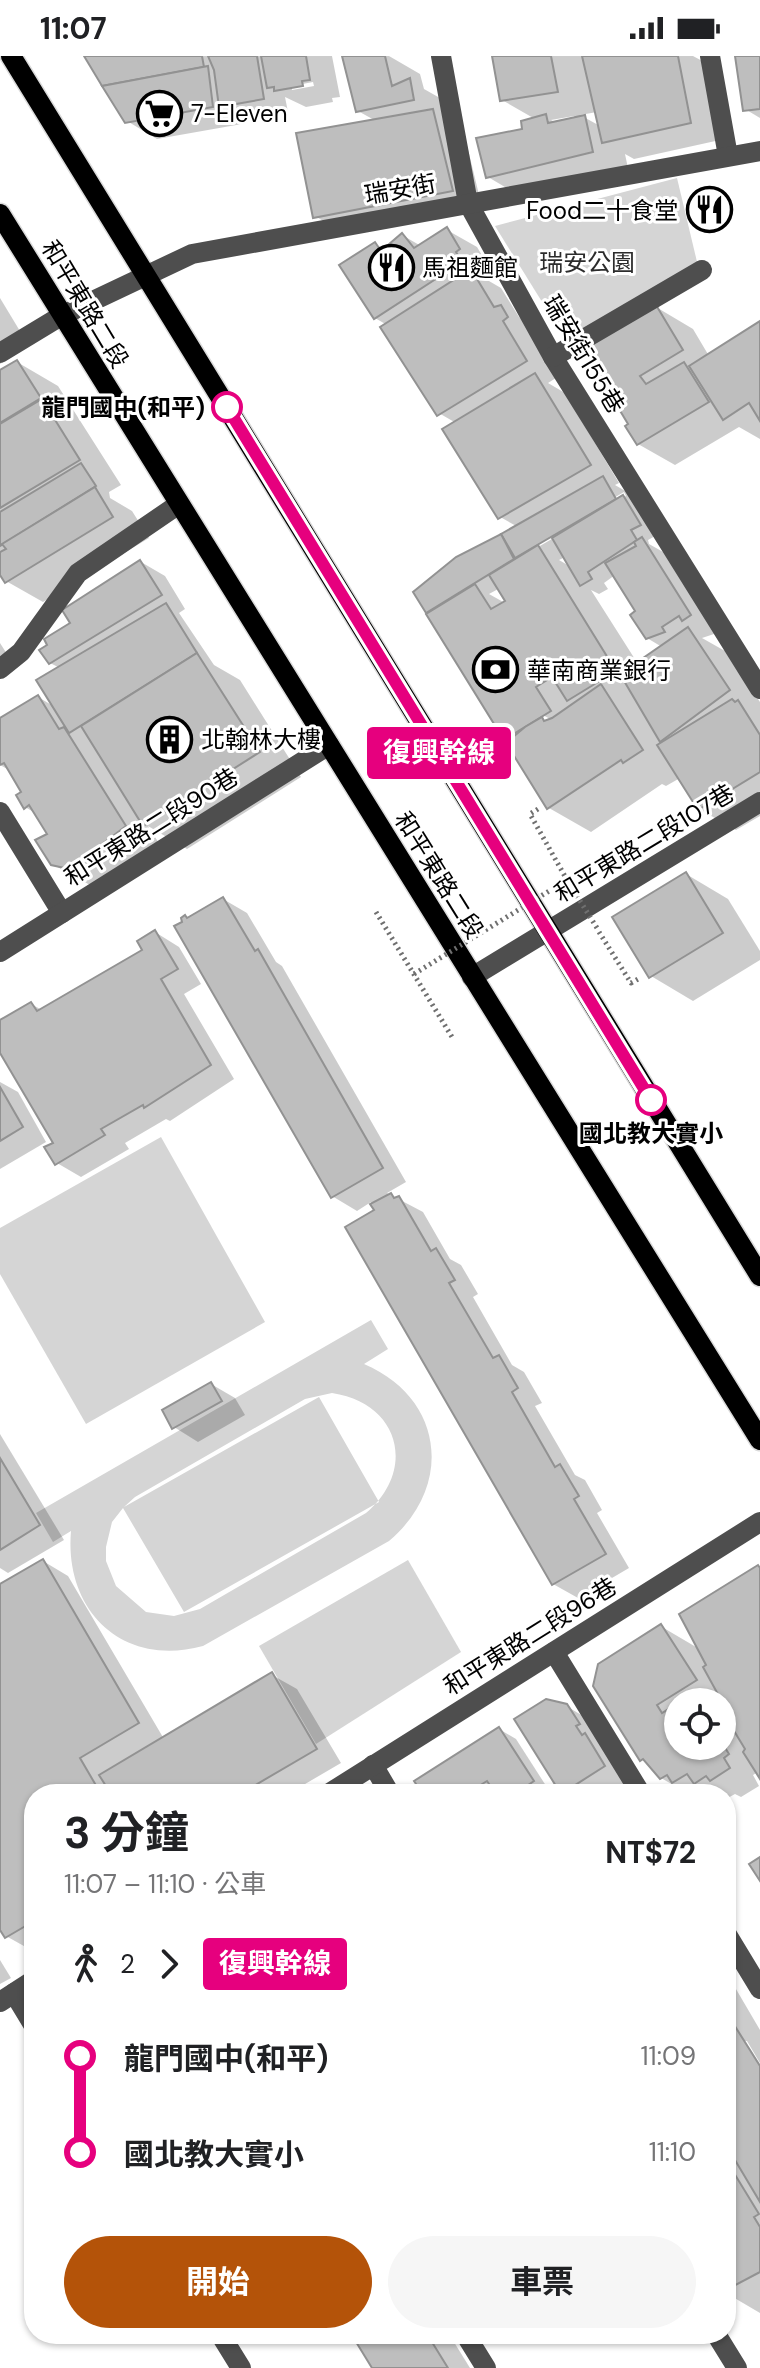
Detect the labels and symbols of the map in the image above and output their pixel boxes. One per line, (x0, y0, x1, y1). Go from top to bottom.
supermarket icon: 7-Eleven (136, 89, 184, 137)
place label: 7-Eleven (191, 98, 288, 129)
street label: 瑞安街 (362, 167, 438, 211)
restaurant icon: Food二十食堂 (685, 186, 733, 234)
place label: Food二十食堂 (526, 195, 678, 226)
street label: 和平東路二段 (35, 234, 135, 374)
restaurant icon: 馬祖麵館 (367, 243, 415, 291)
park label: 瑞安公園 (539, 247, 635, 278)
place label: 馬祖麵館 (422, 252, 518, 283)
street label: 瑞安街155巷 (537, 289, 631, 419)
place label: 龍門國中(和平) (42, 392, 205, 423)
marker: 龍門國中(和平) (212, 392, 242, 422)
bank icon: 華南商業銀行 (472, 646, 520, 694)
place label: 華南商業銀行 (527, 655, 671, 686)
building icon: 北翰林大樓 (146, 715, 194, 763)
place label: 北翰林大樓 (201, 724, 321, 755)
line badge: 復興幹線 (383, 727, 495, 779)
street label: 和平東路二段90巷 (58, 761, 244, 893)
street label: 和平東路二段107巷 (548, 777, 740, 909)
street label: 和平東路二段 (388, 806, 490, 944)
marker: 國北教大實小 (636, 1085, 666, 1115)
place label: 國北教大實小 (579, 1118, 723, 1149)
street label: 和平東路二段96巷 (438, 1570, 622, 1702)

